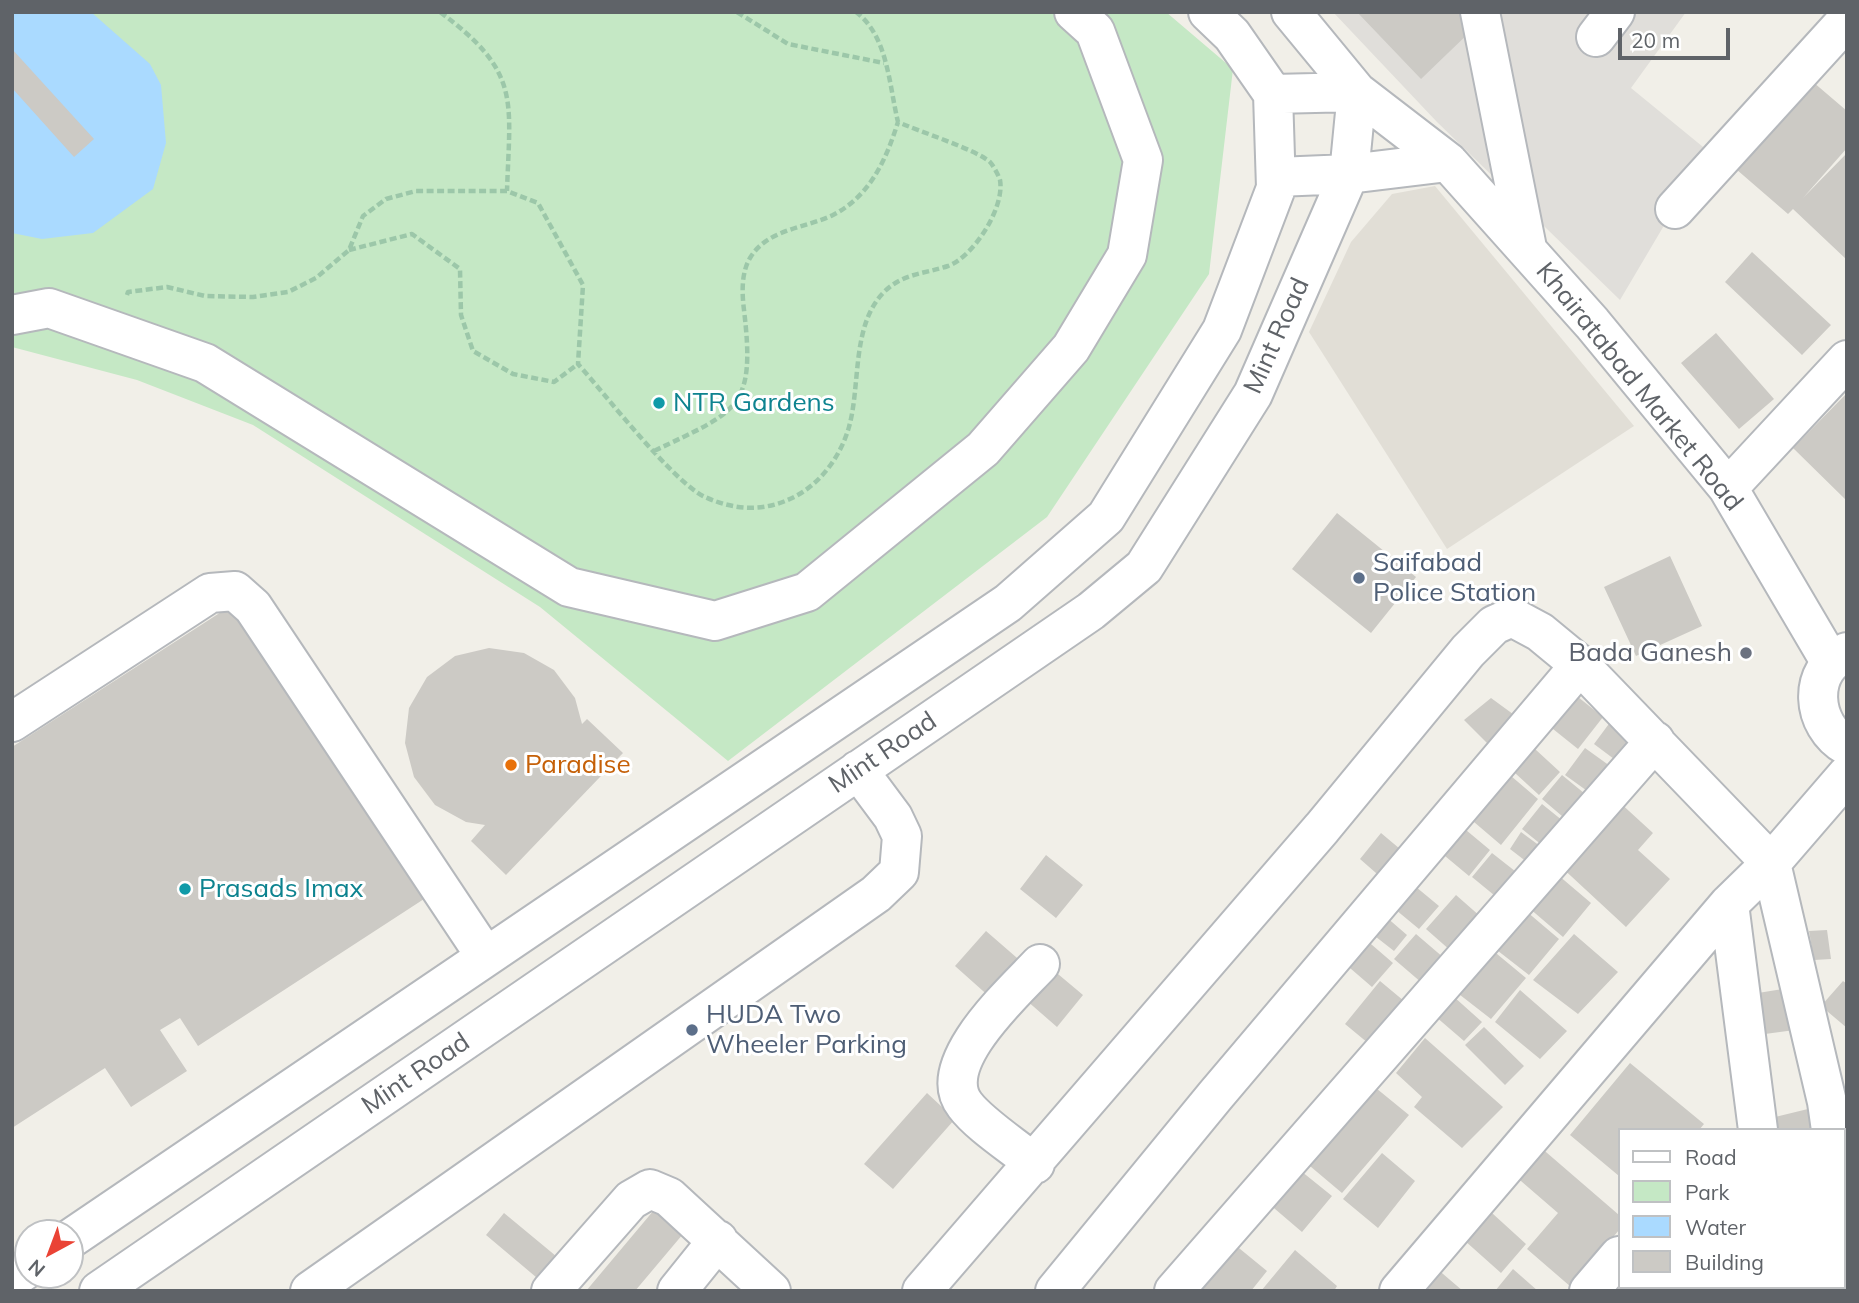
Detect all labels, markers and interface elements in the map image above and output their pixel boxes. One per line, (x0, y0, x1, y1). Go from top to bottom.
scale bar (1621, 14, 1733, 58)
text: 20 m (1631, 27, 1680, 53)
street label: Khairatabad Market Road (1529, 256, 1749, 518)
street label: Mint Road (1238, 273, 1316, 399)
place label: NTR Gardens (673, 387, 835, 419)
marker: NTR Gardens (651, 395, 667, 411)
place label: Saifabad Police Station (1373, 547, 1536, 608)
marker: Saifabad Police Station (1351, 570, 1367, 586)
place label: Bada Ganesh (1569, 637, 1732, 669)
marker: Bada Ganesh (1738, 645, 1754, 661)
street label: Mint Road (823, 706, 943, 800)
place label: Paradise (525, 749, 631, 781)
marker: Paradise (503, 757, 519, 773)
place label: Prasads Imax (199, 873, 363, 905)
marker: Prasads Imax (177, 881, 193, 897)
place label: HUDA Two Wheeler Parking (706, 999, 907, 1060)
marker: HUDA Two Wheeler Parking (684, 1022, 700, 1038)
street label: Mint Road (356, 1027, 476, 1121)
legend (1618, 1128, 1845, 1289)
text: Road (1685, 1144, 1736, 1170)
text: Park (1685, 1179, 1729, 1205)
text: Water (1685, 1214, 1746, 1240)
north arrow (14, 1219, 84, 1289)
text: Building (1685, 1249, 1764, 1275)
text: N (23, 1255, 50, 1282)

